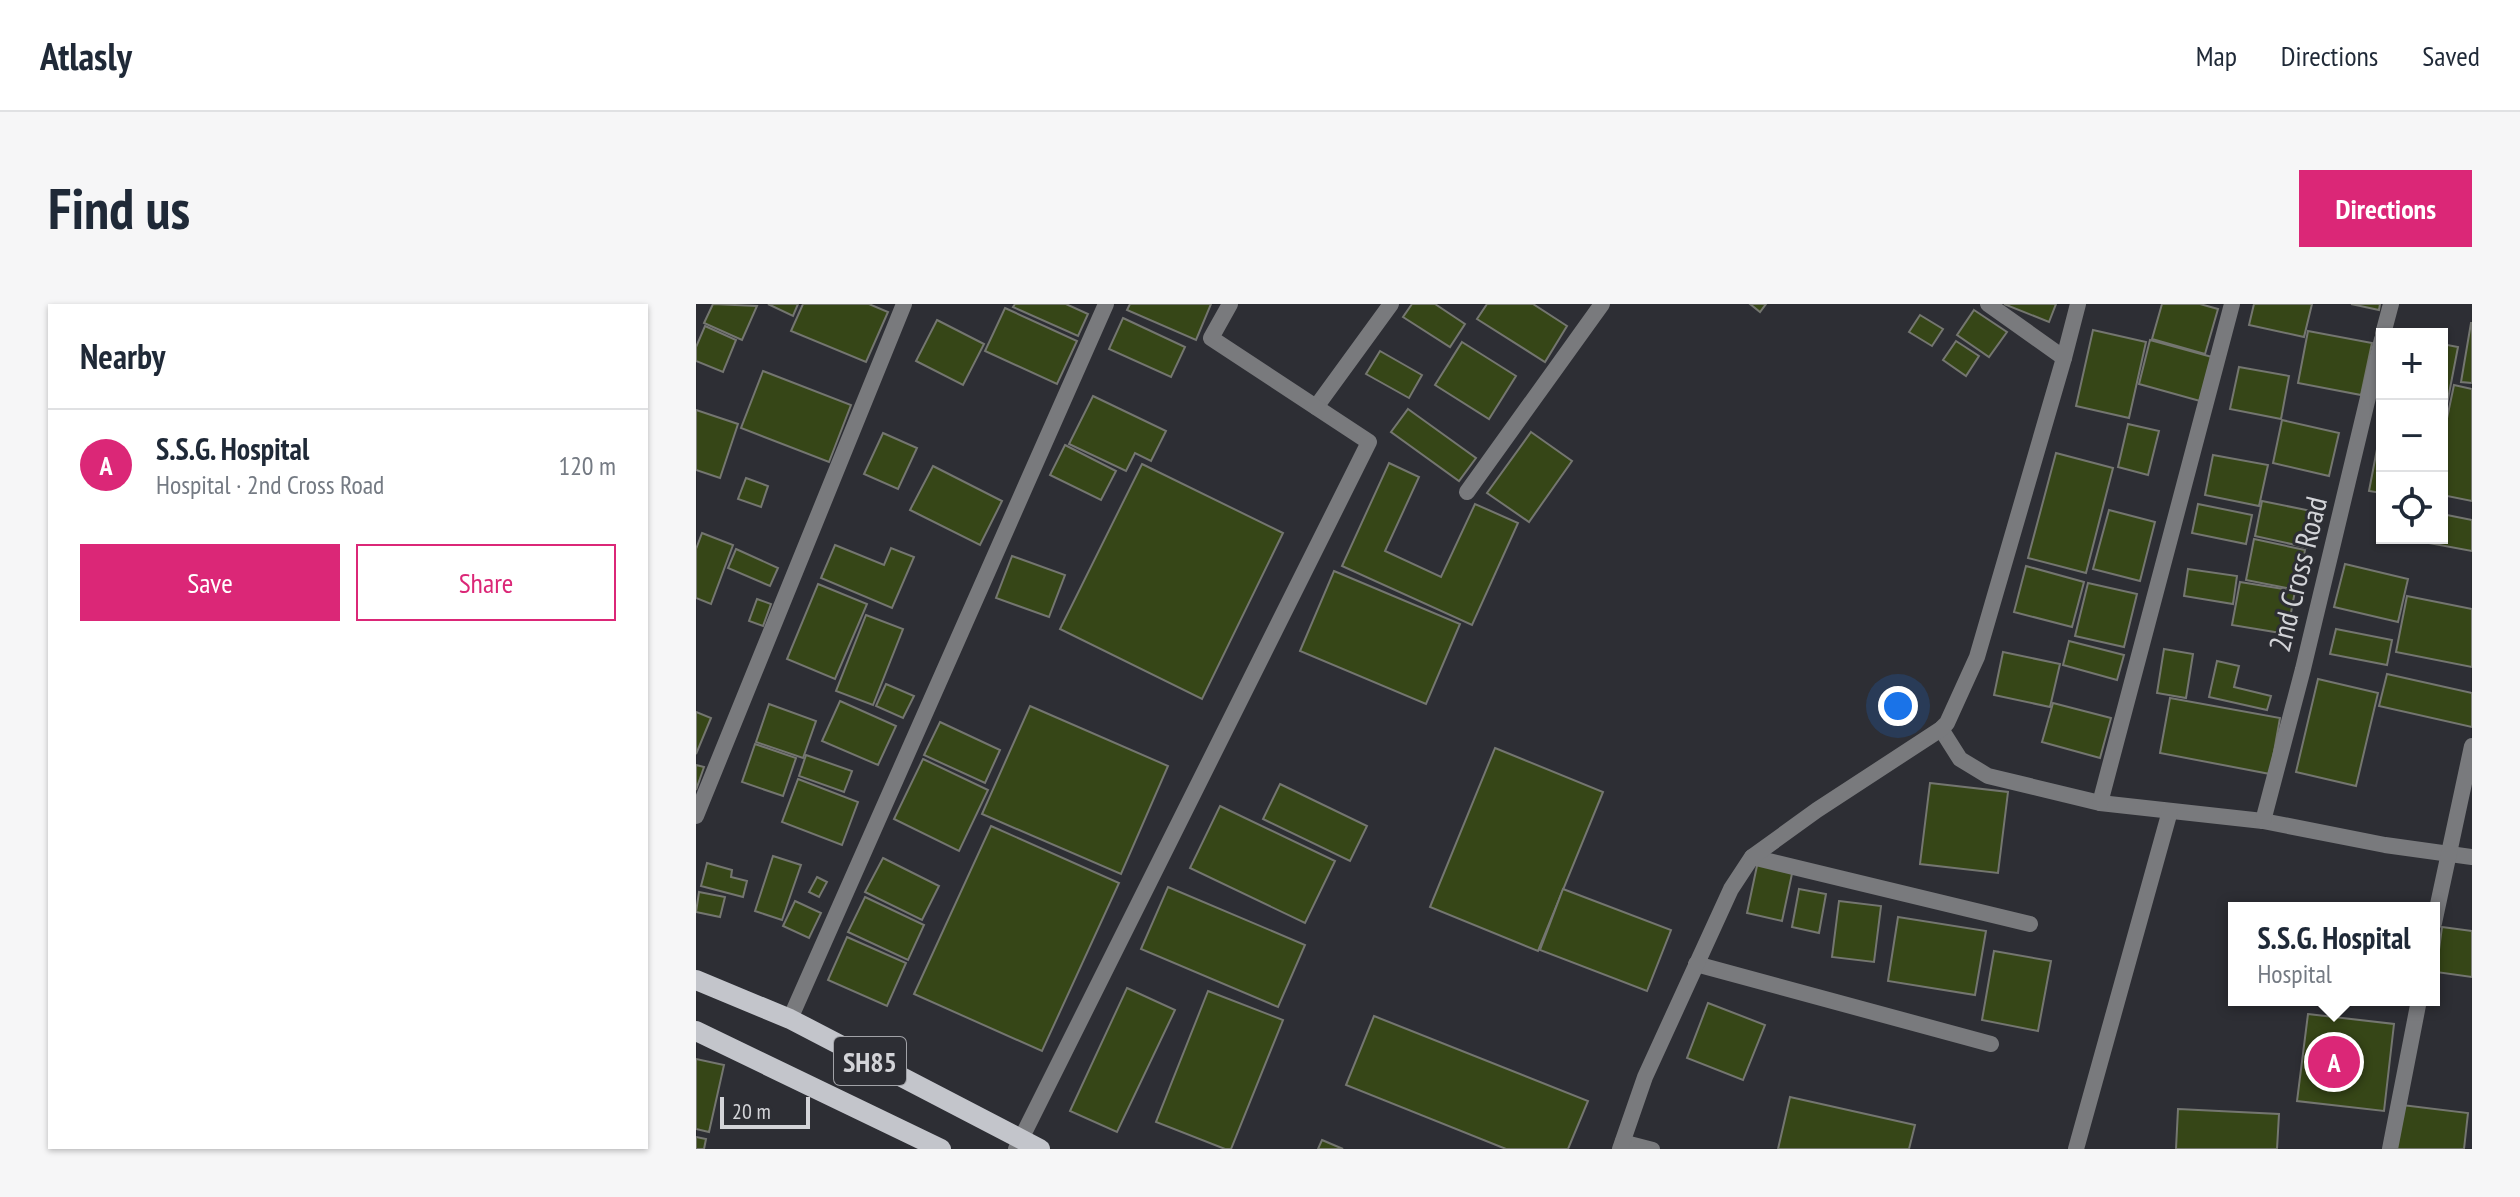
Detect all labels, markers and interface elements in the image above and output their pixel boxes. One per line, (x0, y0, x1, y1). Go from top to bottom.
text: Atlasly (40, 31, 132, 80)
text: Map (2196, 37, 2237, 74)
text: Directions (2281, 37, 2378, 74)
text: Saved (2422, 37, 2480, 74)
button: Directions (2299, 170, 2472, 247)
text: Find us (48, 172, 190, 244)
map controls (2376, 328, 2448, 544)
button: + (2376, 328, 2448, 400)
text: Nearby (80, 334, 165, 378)
button: − (2376, 400, 2448, 472)
text: S.S.G. Hospital (156, 429, 309, 468)
text: A (99, 449, 113, 482)
text: 120 m (558, 449, 616, 482)
text: Hospital · 2nd Cross Road (156, 468, 384, 501)
button: locate (2376, 472, 2448, 544)
street label: 2nd Cross Road (2259, 492, 2335, 656)
button: Save (80, 544, 340, 621)
button: Share (356, 544, 616, 621)
your location (1878, 686, 1918, 726)
popup (2228, 902, 2440, 1006)
text: S.S.G. Hospital (2257, 918, 2411, 957)
text: Hospital (2257, 957, 2332, 990)
pin: A (2308, 1032, 2360, 1092)
road number: SH85 (834, 1037, 906, 1085)
scale bar (720, 1093, 810, 1129)
text: 20 m (732, 1097, 771, 1125)

